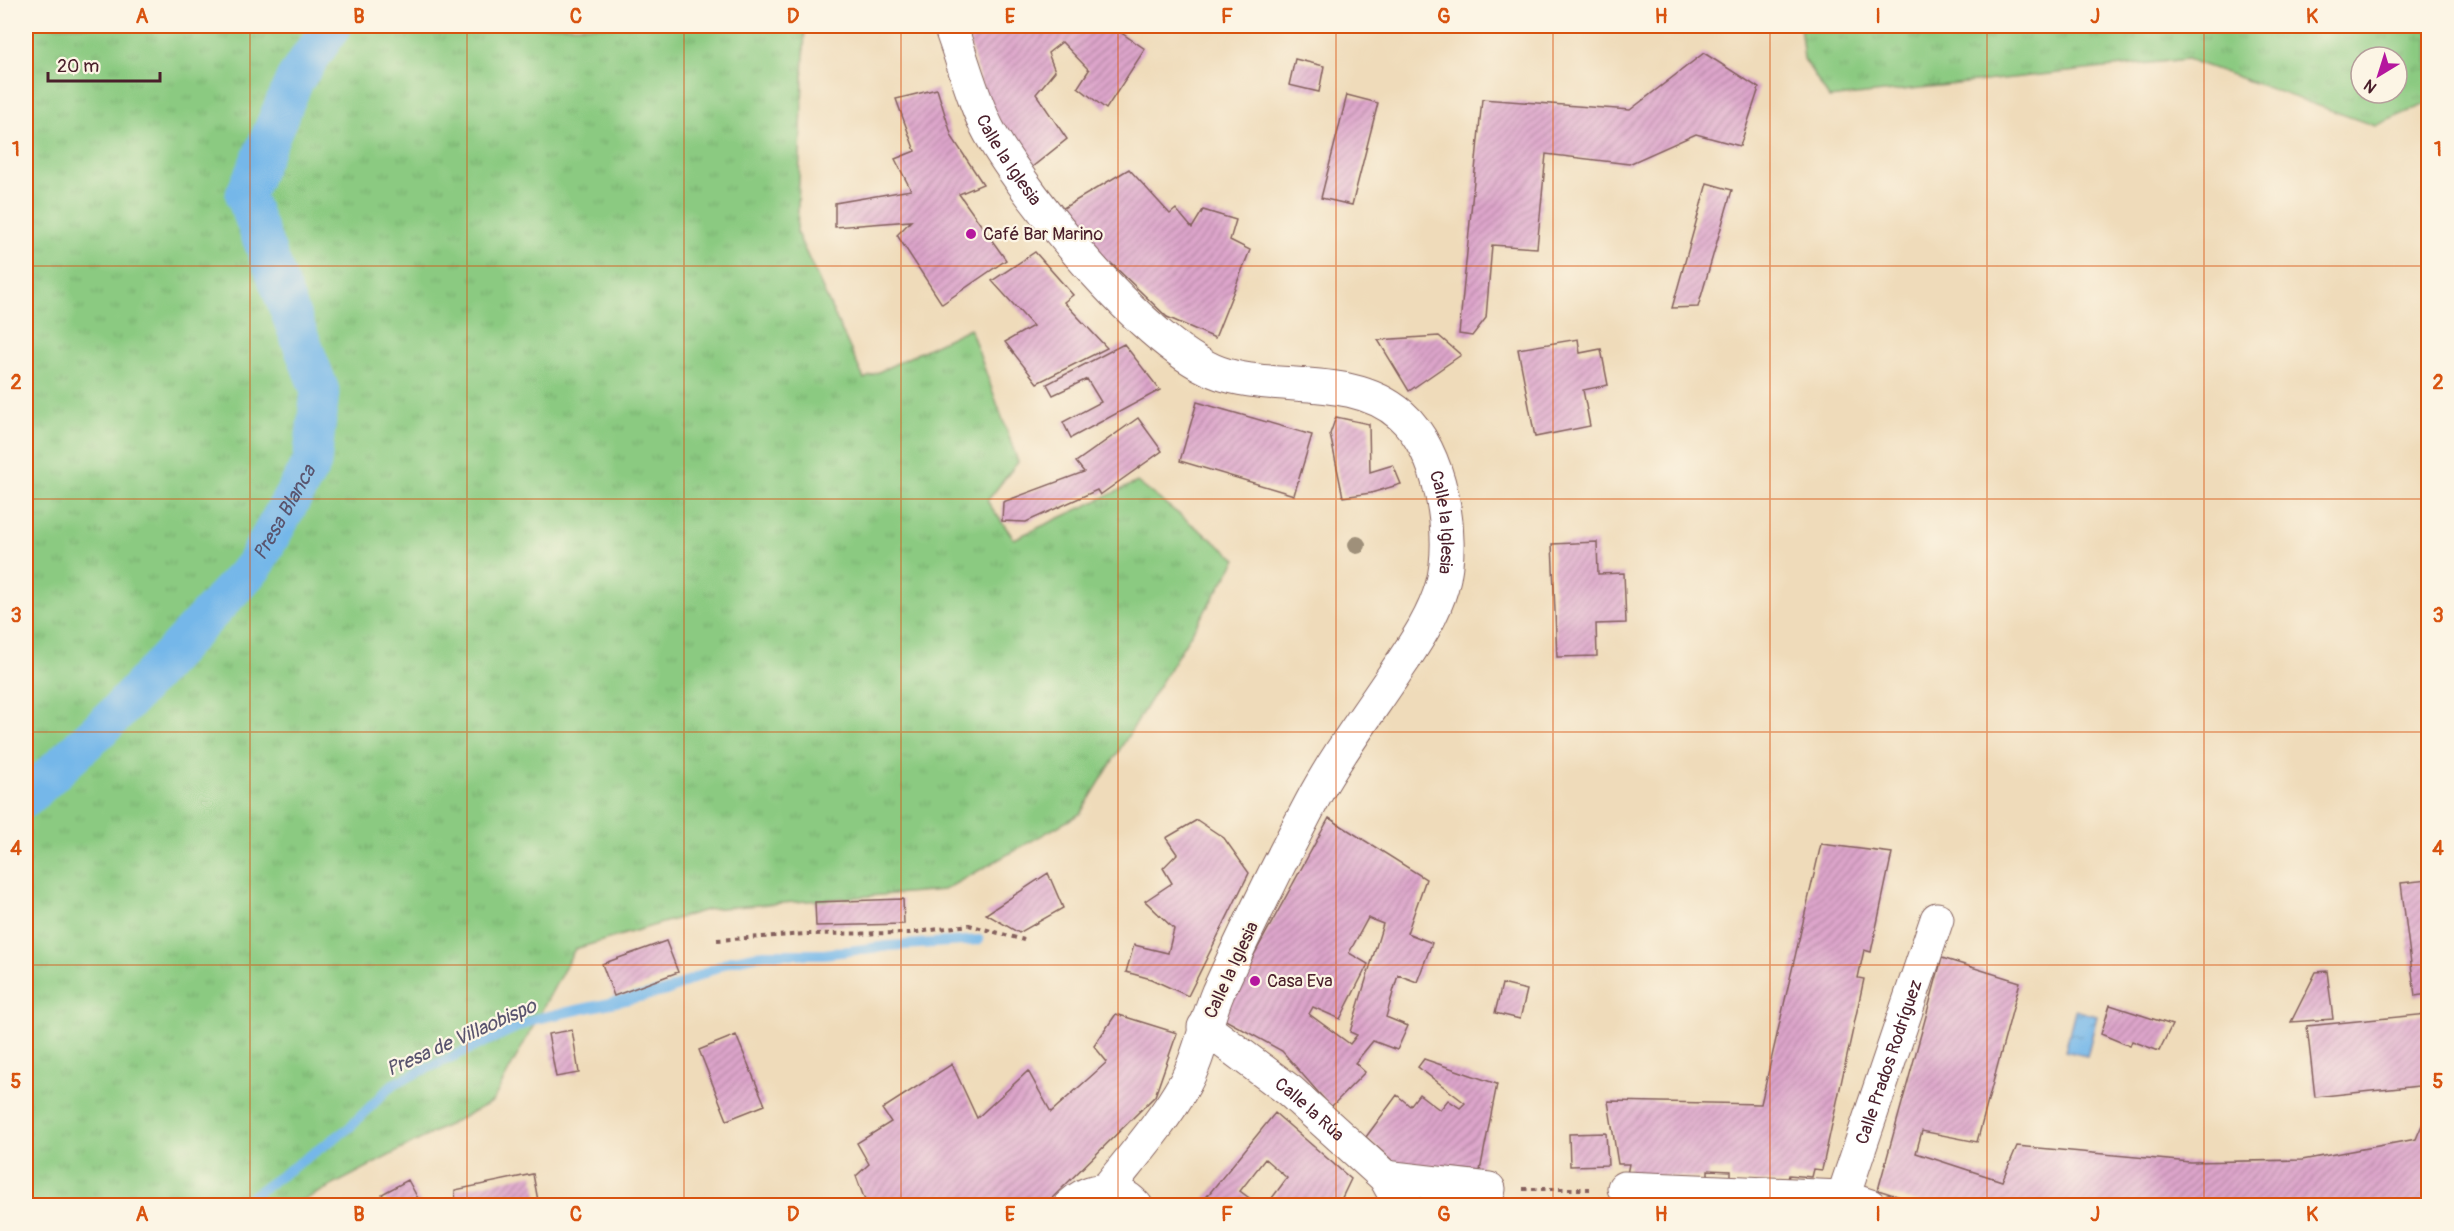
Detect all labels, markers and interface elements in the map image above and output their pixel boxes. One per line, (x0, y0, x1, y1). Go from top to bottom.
text: A (136, 4, 149, 29)
text: B (353, 4, 365, 29)
text: C (570, 4, 582, 29)
text: D (787, 4, 800, 29)
text: E (1005, 4, 1016, 29)
text: F (1221, 4, 1233, 29)
text: G (1437, 4, 1451, 29)
text: H (1655, 4, 1668, 29)
text: I (1875, 4, 1881, 29)
text: J (2090, 4, 2100, 29)
text: K (2306, 4, 2318, 29)
scale bar (48, 45, 160, 83)
north arrow (2349, 45, 2409, 105)
text: 20 m (57, 55, 99, 78)
text: N (2360, 75, 2381, 97)
street label: Calle la Iglesia (970, 111, 1046, 210)
text: 1 (12, 137, 20, 162)
text: 1 (2434, 137, 2442, 162)
place label: Café Bar Marino (983, 223, 1103, 246)
marker: Café Bar Marino (964, 227, 978, 241)
text: 2 (10, 370, 22, 395)
text: 2 (2432, 370, 2444, 395)
water label: Presa Blanca (248, 459, 322, 565)
street label: Calle la Iglesia (1424, 468, 1458, 576)
text: 3 (10, 603, 22, 628)
text: 3 (2432, 603, 2444, 628)
text: 4 (10, 836, 22, 861)
text: 4 (2432, 836, 2444, 861)
street label: Calle la Iglesia (1199, 918, 1264, 1022)
place label: Casa Eva (1267, 970, 1333, 993)
marker: Casa Eva (1248, 974, 1262, 988)
street label: Calle Prados Rodríguez (1851, 977, 1928, 1147)
water label: Presa de Villaobispo (382, 993, 541, 1082)
text: 5 (11, 1069, 22, 1094)
text: 5 (2433, 1069, 2444, 1094)
street label: Calle la Rúa (1270, 1073, 1349, 1147)
text: A (136, 1202, 149, 1227)
text: B (353, 1202, 365, 1227)
text: C (570, 1202, 582, 1227)
text: D (787, 1202, 800, 1227)
text: E (1005, 1202, 1016, 1227)
text: F (1221, 1202, 1233, 1227)
text: G (1437, 1202, 1451, 1227)
text: H (1655, 1202, 1668, 1227)
text: I (1875, 1202, 1881, 1227)
text: J (2090, 1202, 2100, 1227)
text: K (2306, 1202, 2318, 1227)

